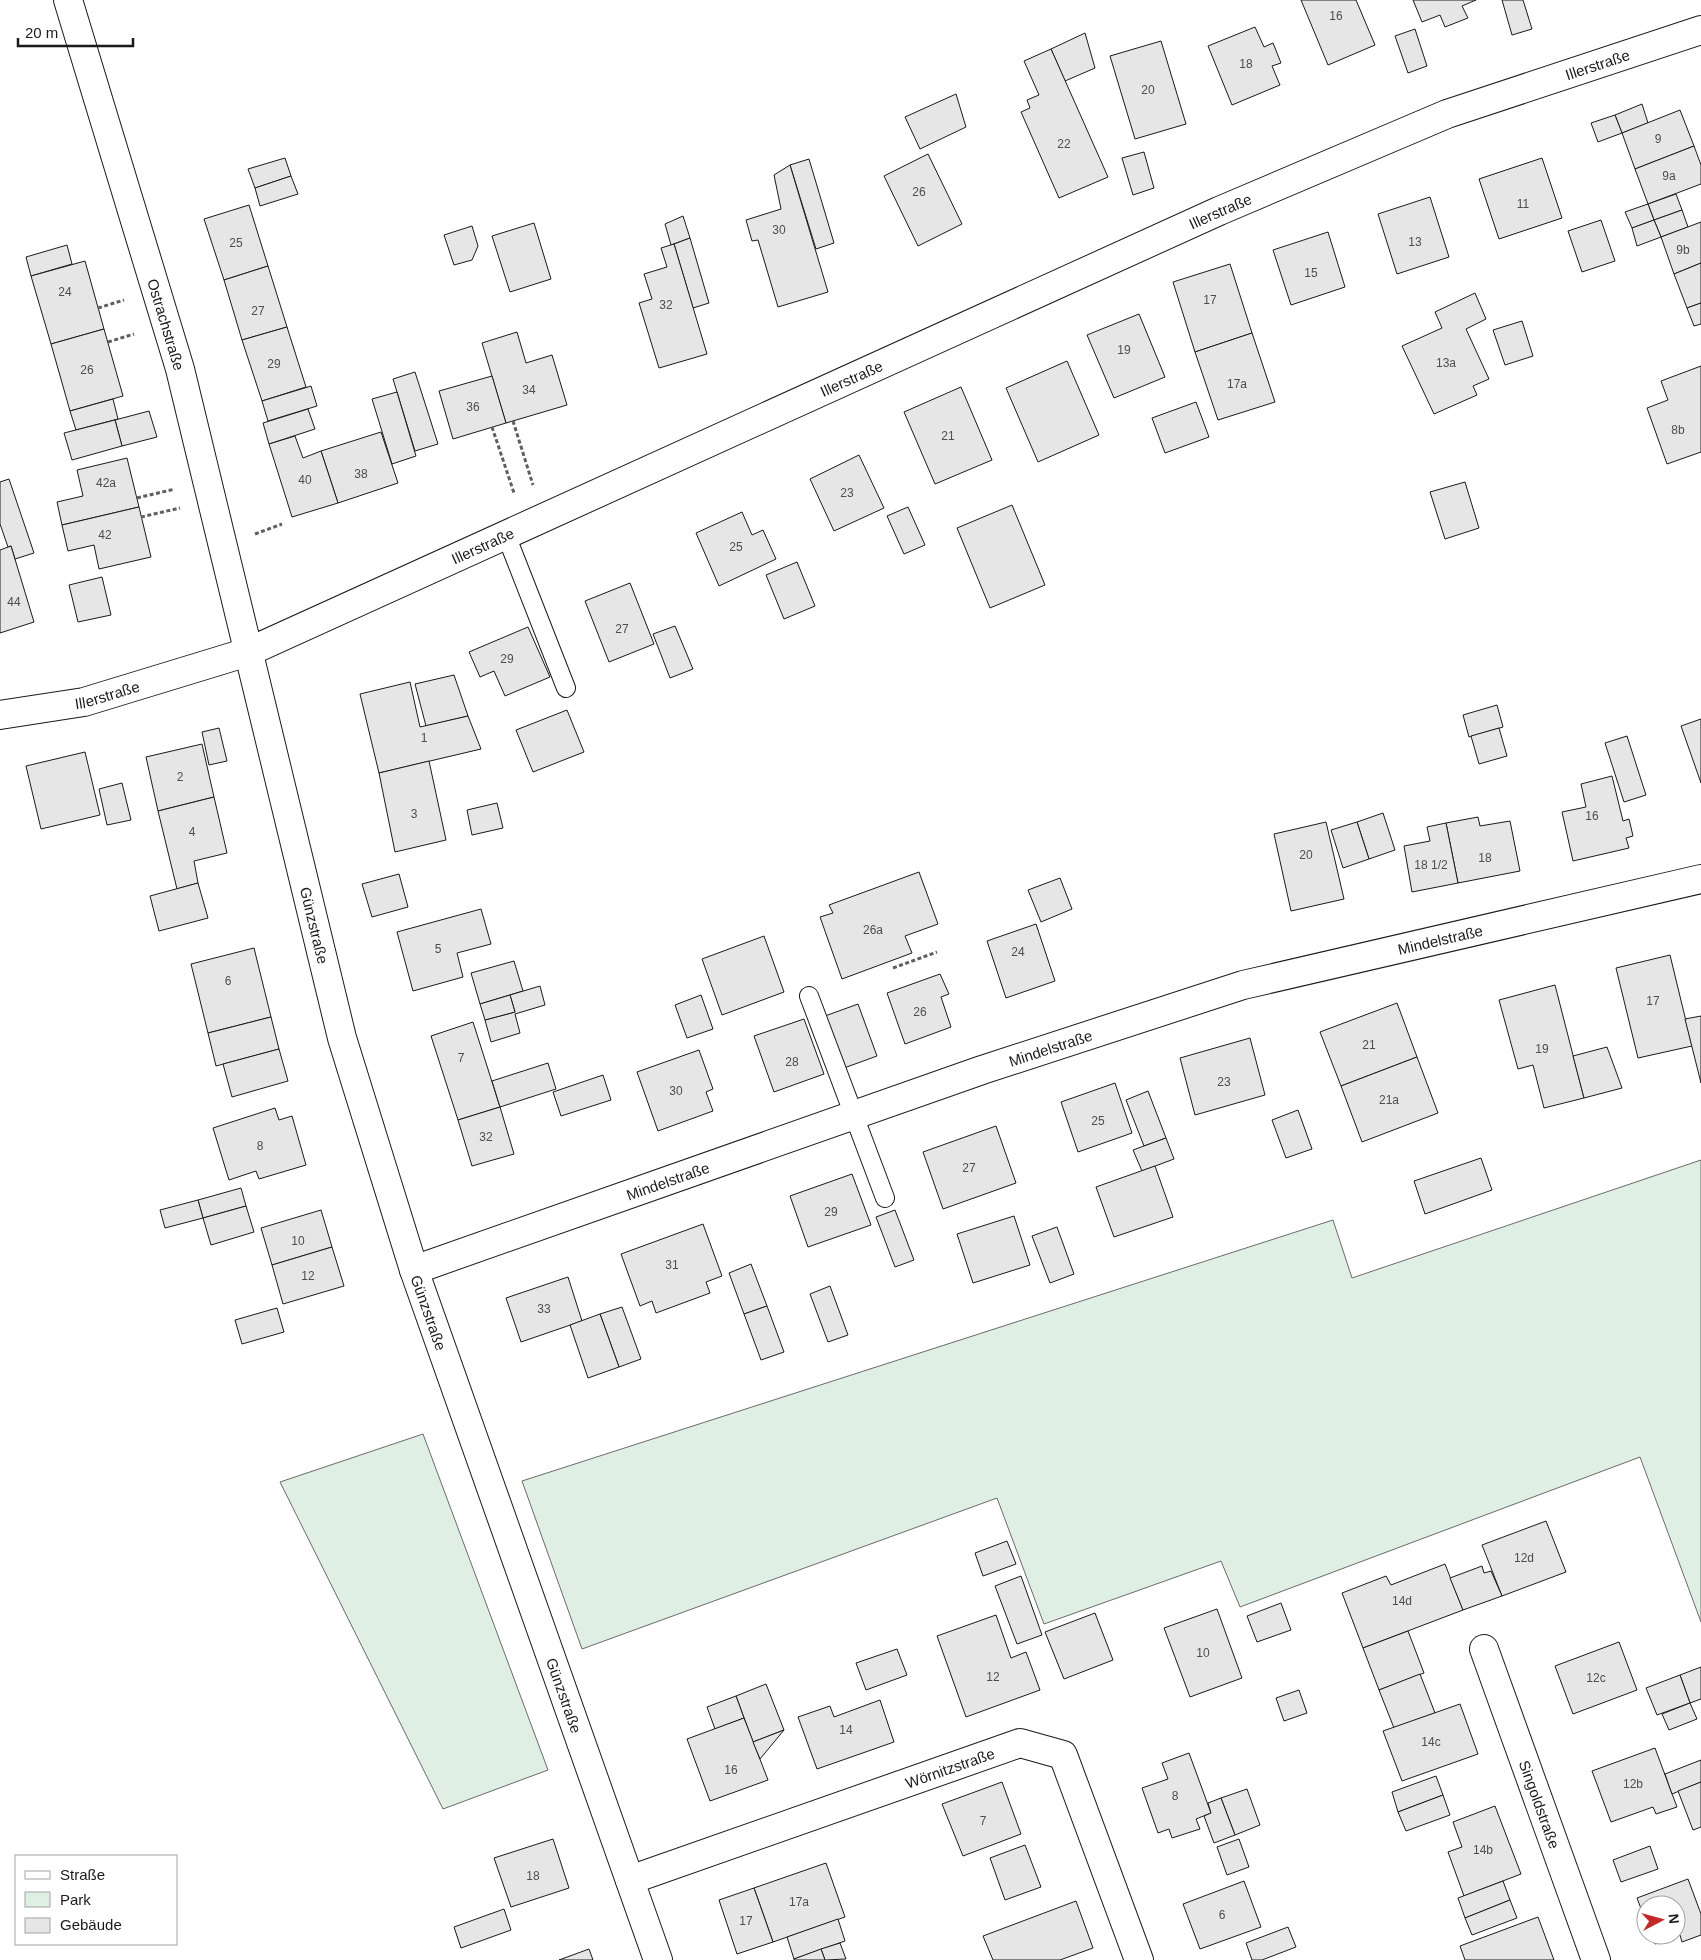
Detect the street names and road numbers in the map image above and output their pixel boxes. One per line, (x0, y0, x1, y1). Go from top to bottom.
street label: Illerstraße (1563, 46, 1632, 83)
street label: Illerstraße (1186, 190, 1254, 232)
street label: Ostrachstraße (145, 276, 188, 372)
street label: Illerstraße (817, 356, 885, 400)
street label: Illerstraße (449, 524, 516, 567)
street label: Illerstraße (73, 677, 141, 712)
street label: Günzstraße (297, 885, 332, 965)
street label: Mindelstraße (1396, 921, 1484, 957)
street label: Mindelstraße (1006, 1026, 1094, 1069)
street label: Mindelstraße (624, 1158, 711, 1203)
street label: Günzstraße (408, 1273, 450, 1352)
street label: Günzstraße (543, 1656, 585, 1735)
street label: Wörnitzstraße (903, 1744, 997, 1791)
street label: Singoldstraße (1516, 1758, 1564, 1851)

